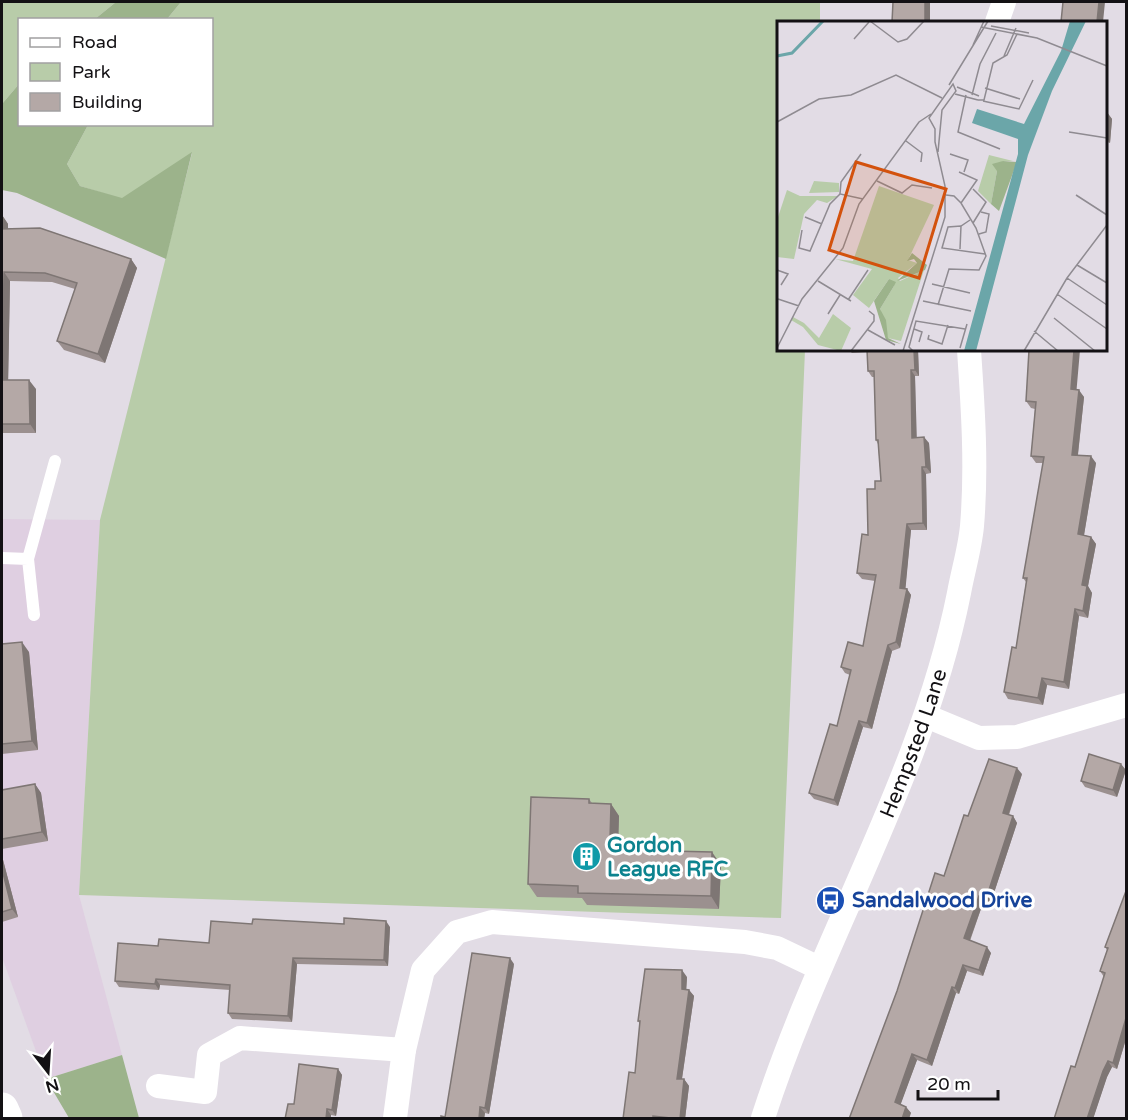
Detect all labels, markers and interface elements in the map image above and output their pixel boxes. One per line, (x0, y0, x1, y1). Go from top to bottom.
legend (18, 18, 213, 126)
inset map (777, 21, 1107, 351)
text: Road (72, 31, 117, 53)
text: Park (72, 61, 111, 83)
text: Building (72, 91, 142, 113)
street label: Hempsted Lane (875, 666, 952, 822)
place label: Gordon League RFC (607, 833, 728, 882)
building icon: Gordon League RFC (570, 841, 602, 873)
bus stop icon: Sandalwood Drive (815, 884, 847, 916)
place label: Sandalwood Drive (852, 888, 1032, 913)
north arrow (18, 1042, 78, 1102)
scale bar (918, 1063, 998, 1101)
text: 20 m (927, 1073, 971, 1095)
text: N (43, 1074, 61, 1097)

